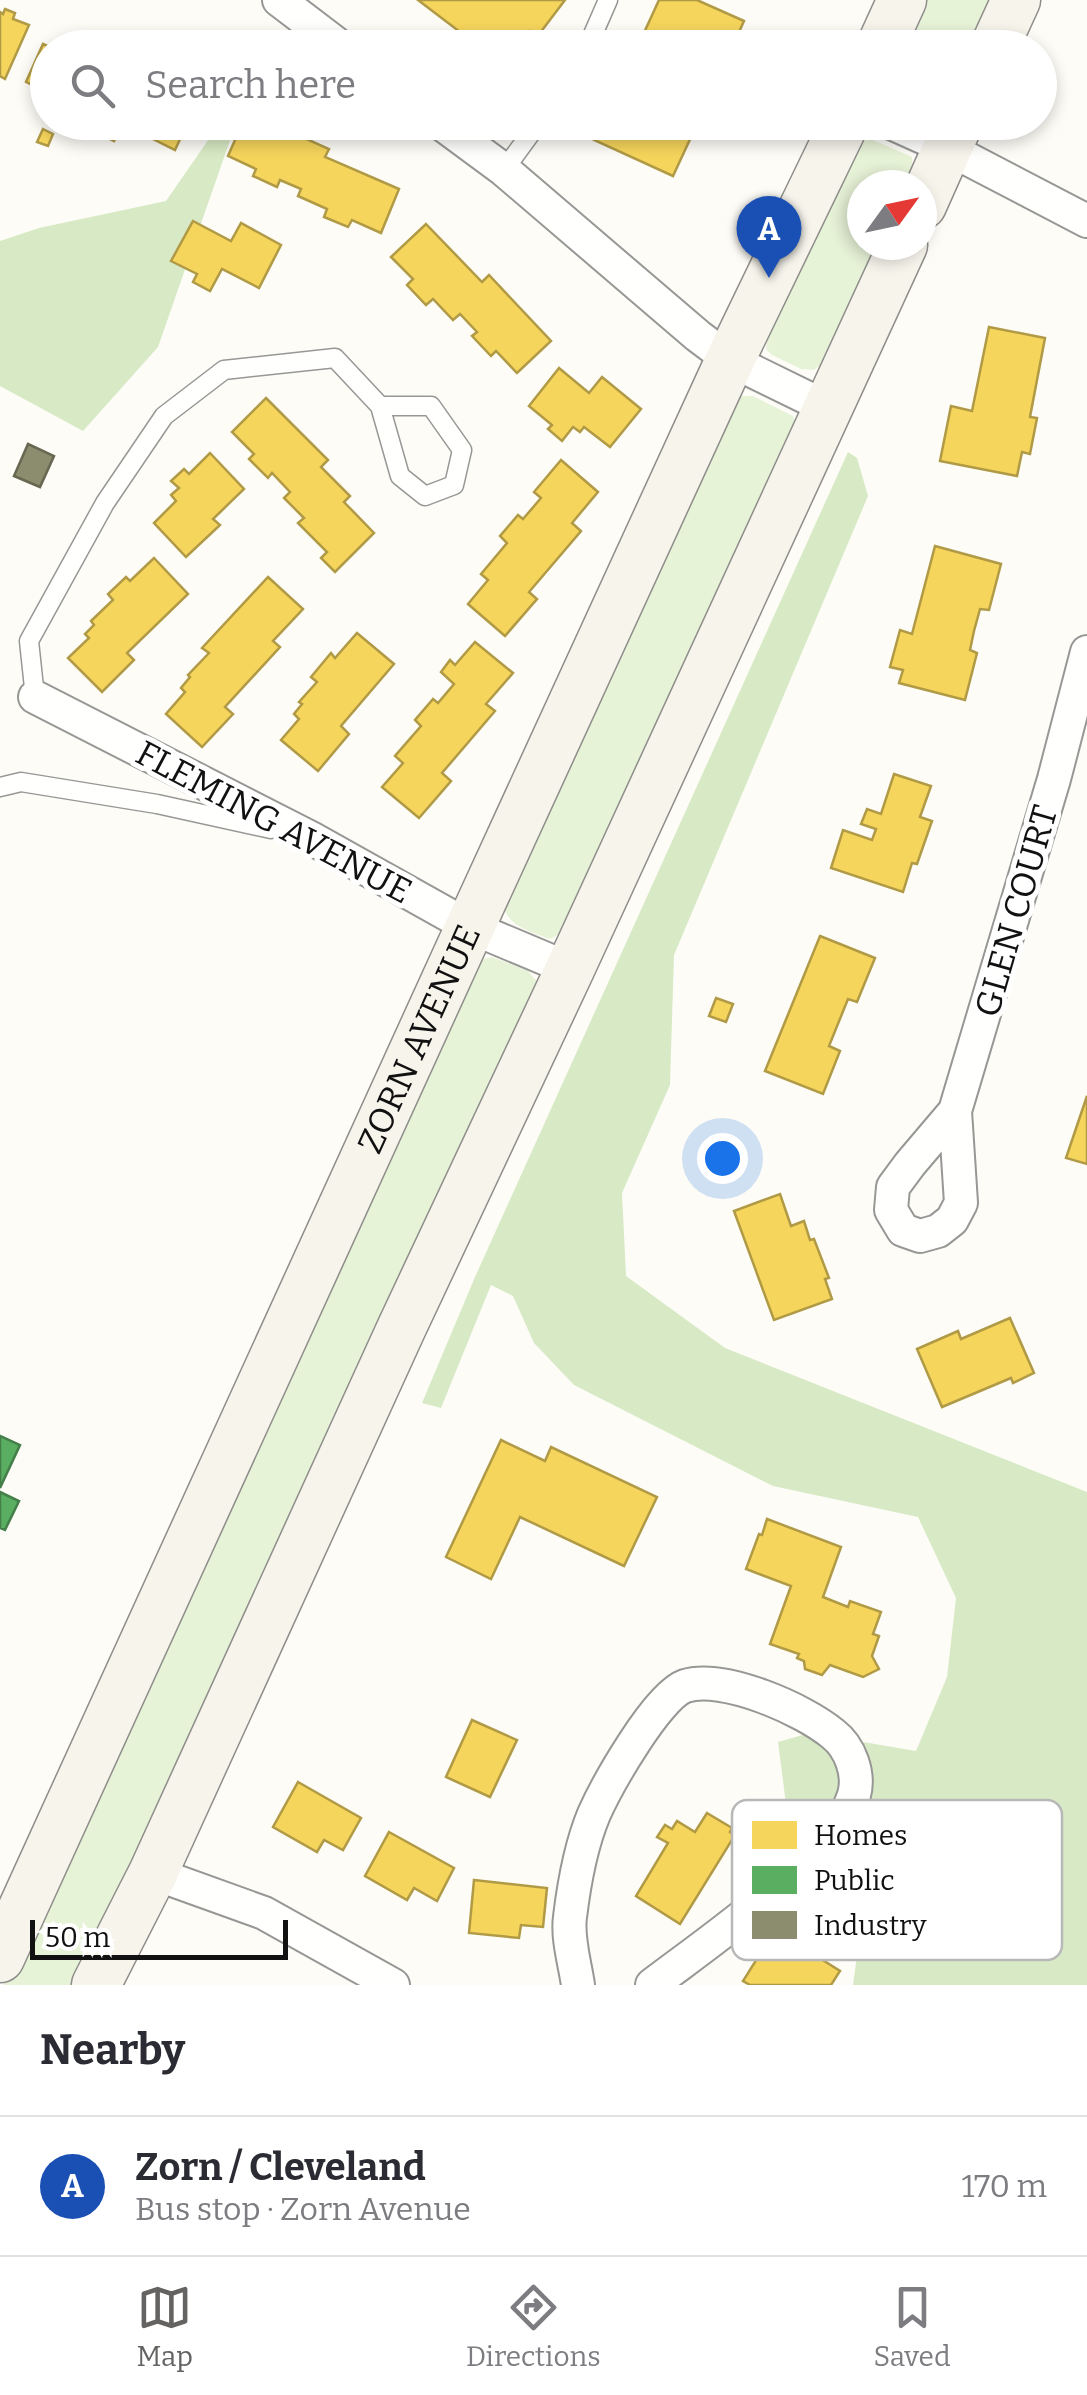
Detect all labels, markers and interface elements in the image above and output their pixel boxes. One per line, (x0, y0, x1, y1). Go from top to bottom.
search box (30, 30, 1057, 140)
icon: search (65, 58, 120, 113)
text: Search here (145, 62, 356, 108)
north arrow (847, 170, 937, 260)
pin: A (736, 196, 802, 278)
street label: FLEMING AVENUE (129, 732, 419, 912)
street label: GLEN COURT (966, 800, 1066, 1022)
street label: ZORN AVENUE (349, 918, 489, 1160)
your location (697, 1133, 748, 1184)
legend (732, 1800, 1062, 1960)
text: Homes (814, 1819, 907, 1852)
text: Public (814, 1864, 895, 1897)
text: Industry (814, 1909, 927, 1942)
scale bar (30, 1915, 288, 1960)
text: 50 m (45, 1921, 110, 1954)
text: Nearby (40, 2025, 185, 2075)
text: Zorn / Cleveland (135, 2144, 426, 2190)
text: A (61, 2167, 84, 2205)
text: 170 m (961, 2167, 1047, 2205)
text: Bus stop · Zorn Avenue (135, 2190, 471, 2228)
tab: Map (136, 2280, 193, 2373)
tab: Directions (466, 2280, 601, 2373)
tab: Saved (874, 2280, 951, 2373)

